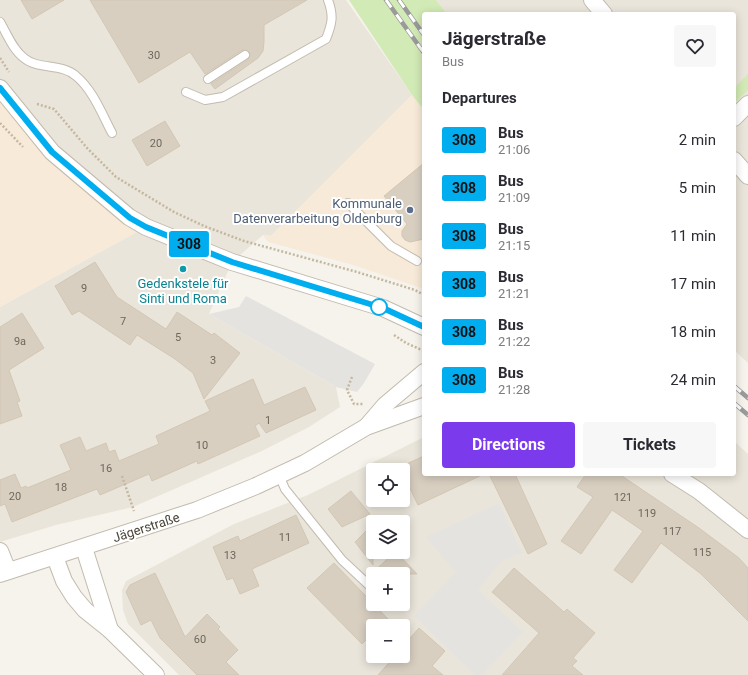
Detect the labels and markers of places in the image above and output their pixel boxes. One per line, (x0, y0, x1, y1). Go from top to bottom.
place label: Kommunale Datenverarbeitung Oldenburg (233, 196, 402, 226)
marker: Kommunale Datenverarbeitung Oldenburg (405, 205, 415, 215)
marker: Gedenkstele für Sinti und Roma (178, 264, 188, 274)
place label: Gedenkstele für Sinti und Roma (138, 276, 229, 306)
unlabelled marker (370, 298, 388, 316)

